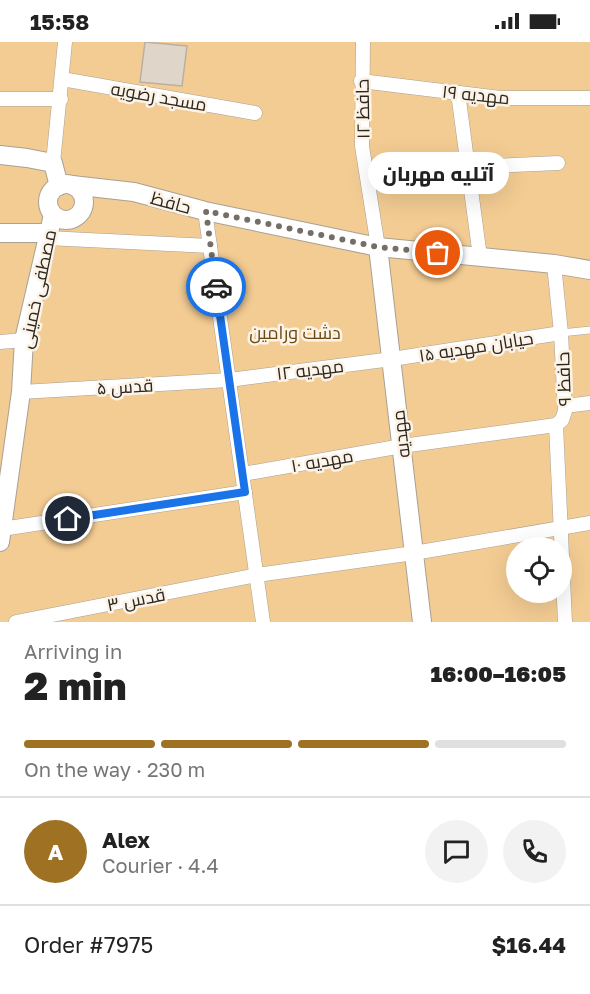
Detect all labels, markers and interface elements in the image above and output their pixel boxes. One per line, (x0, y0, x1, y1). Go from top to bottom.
text: 15:58 (30, 8, 89, 35)
street label: مسجد رضویه (109, 77, 209, 116)
street label: حافظ ۱۲ (350, 79, 374, 139)
street label: مهدیه ۱۹ (441, 80, 511, 109)
callout: آتلیه مهربان (368, 151, 508, 193)
text: آتلیه مهربان (383, 161, 494, 185)
street label: حافظ (149, 186, 193, 218)
pin (412, 227, 463, 278)
street label: مصطفی خمینی (14, 228, 61, 351)
icon: bag (421, 236, 454, 269)
courier (186, 257, 246, 317)
icon: car (200, 271, 233, 304)
park label: دشت ورامین (249, 321, 341, 344)
street label: حیابان مهدیه ۱۵ (417, 326, 535, 367)
street label: حافظ ۹ (551, 351, 575, 407)
street label: مهدیه ۱۲ (275, 354, 345, 385)
street label: قدس ۵ (96, 374, 154, 399)
street label: مهدیه (386, 409, 415, 459)
street label: مهدیه ۱۰ (289, 444, 355, 477)
pin (42, 493, 93, 544)
icon: home (51, 502, 84, 535)
map controls (506, 537, 572, 603)
button: locate (506, 537, 572, 603)
street label: قدس ۳ (105, 583, 167, 616)
text: Arriving in (24, 639, 122, 663)
text: 16:00–16:05 (430, 660, 566, 687)
text: 2 min (24, 662, 127, 709)
text: On the way · 230 m (24, 757, 205, 781)
button: chat (425, 820, 488, 883)
button: phone (503, 820, 566, 883)
text: Alex (102, 826, 150, 853)
text: A (48, 838, 63, 865)
text: Courier · 4.4 (102, 853, 219, 877)
text: Order #7975 (24, 931, 153, 958)
text: $16.44 (491, 931, 566, 958)

